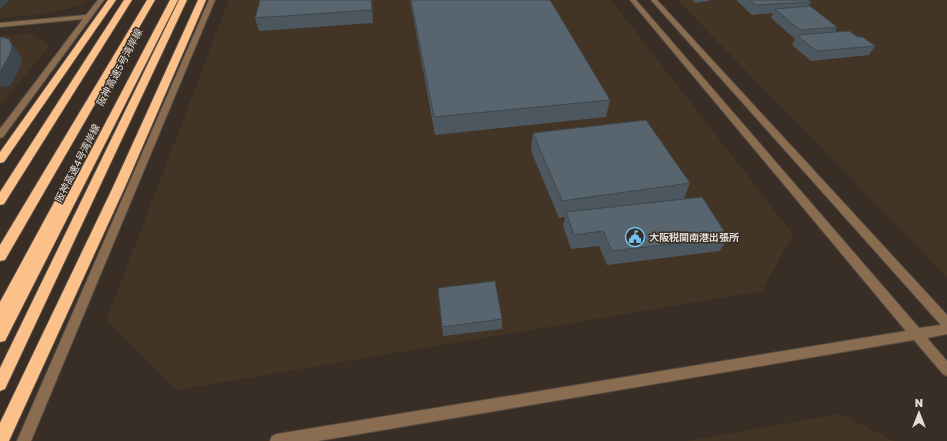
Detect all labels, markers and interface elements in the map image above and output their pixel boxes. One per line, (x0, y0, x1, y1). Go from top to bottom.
street label: 阪神高速5号湾岸線 (94, 26, 144, 108)
street label: 阪神高速4号湾岸線 (52, 122, 102, 204)
public building icon: 大阪税関南港出張所 (624, 226, 646, 248)
place label: 大阪税関南港出張所 (649, 231, 739, 243)
north arrow (899, 393, 939, 433)
text: N (915, 396, 923, 409)

